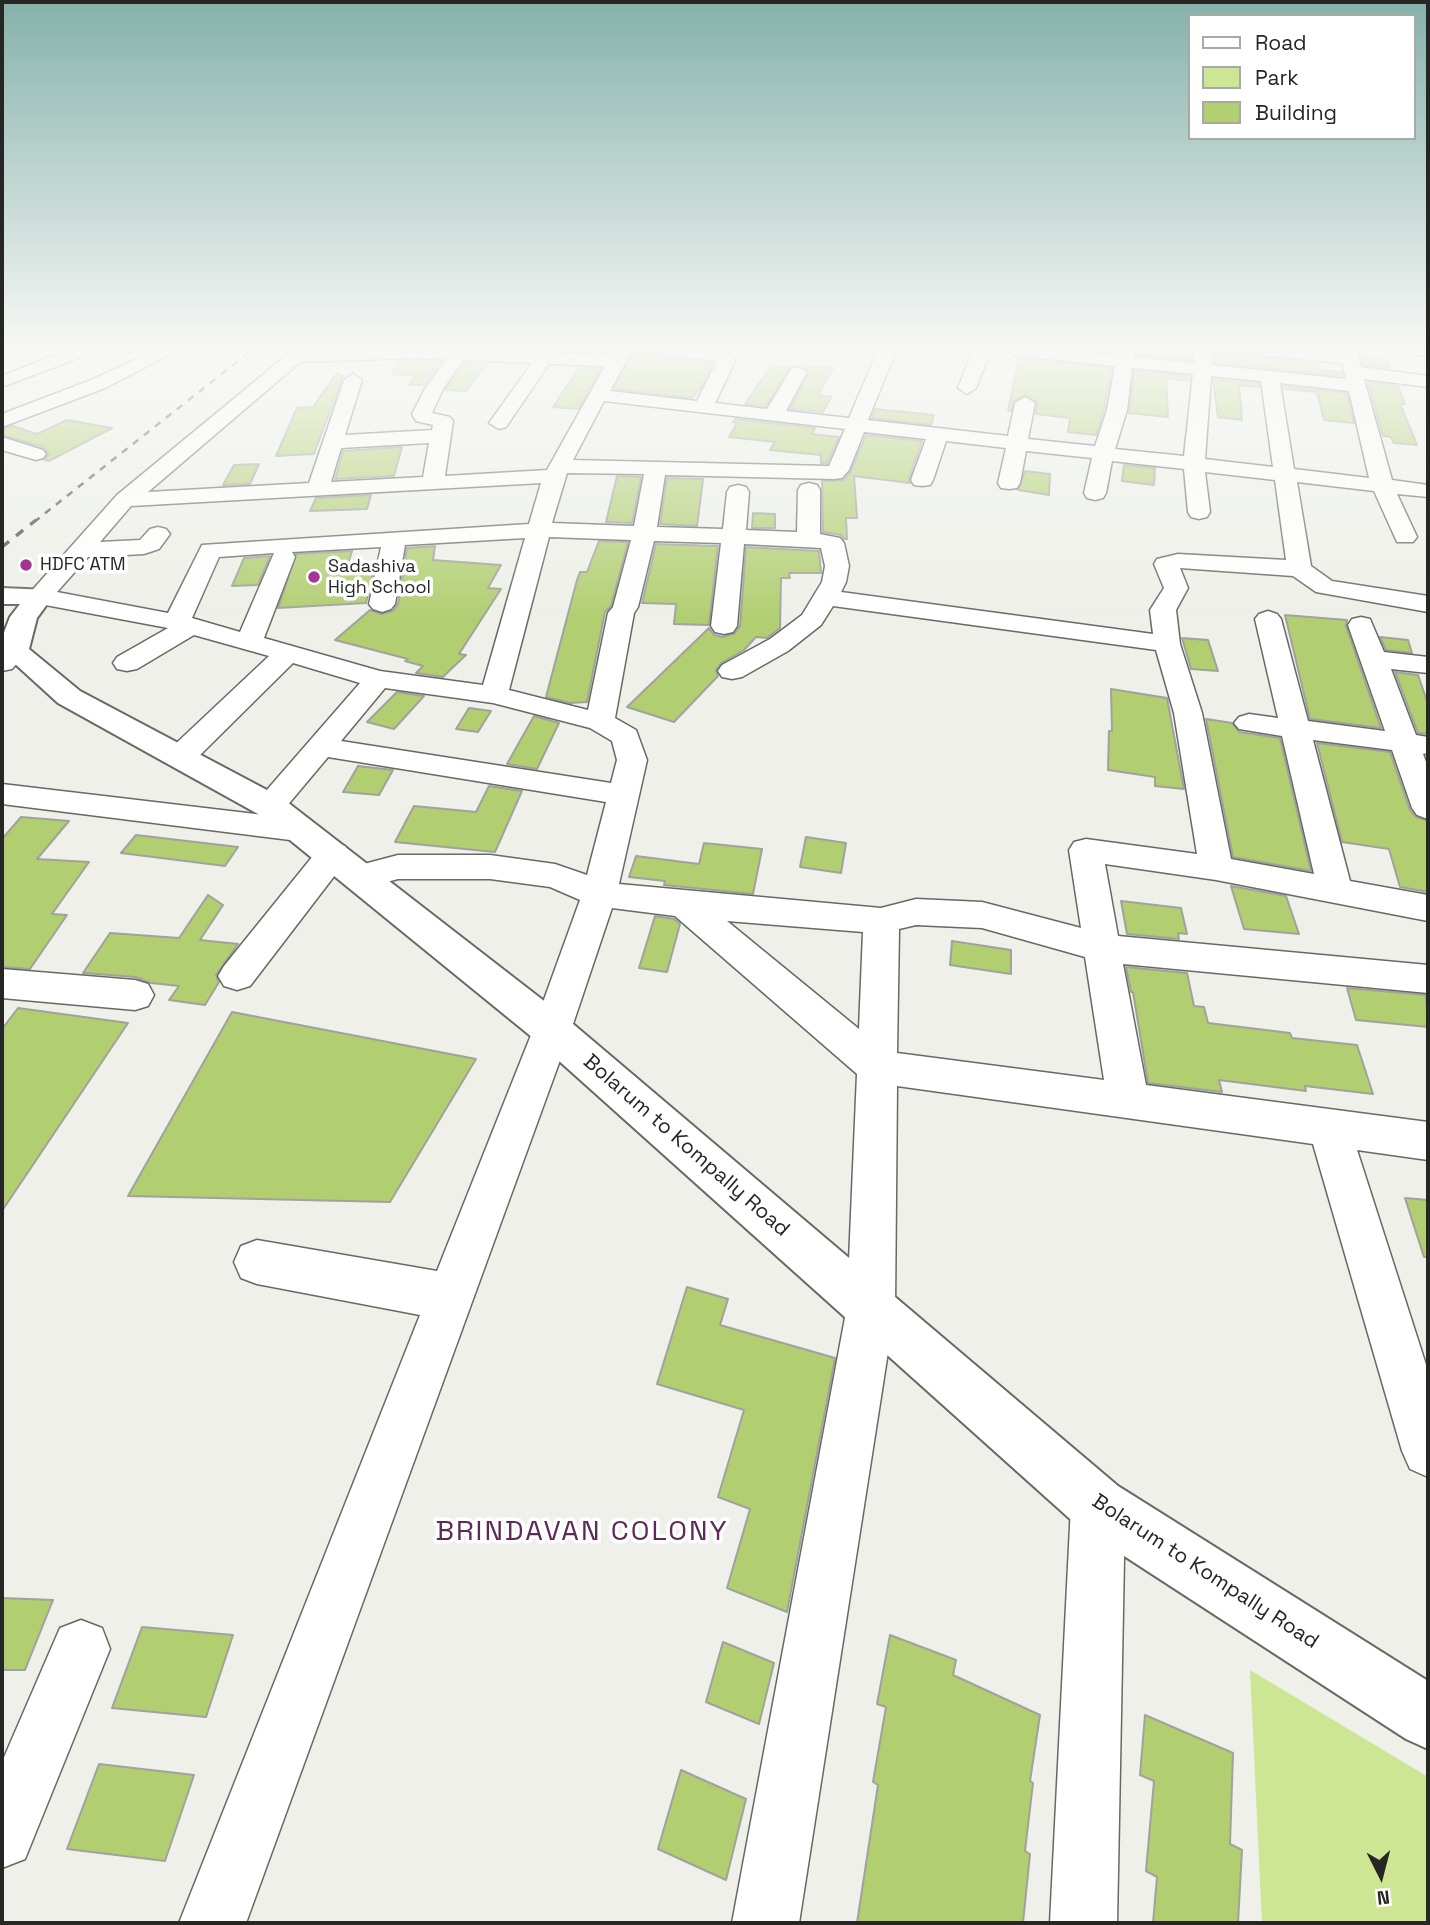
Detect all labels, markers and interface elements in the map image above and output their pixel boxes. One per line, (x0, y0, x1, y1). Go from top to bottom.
legend (1188, 14, 1416, 140)
text: Road (1255, 29, 1307, 56)
text: Park (1255, 64, 1299, 91)
text: Building (1255, 99, 1337, 126)
place label: HDFC ATM (40, 554, 126, 576)
place label: Sadashiva High School (328, 556, 431, 598)
marker: HDFC ATM (18, 557, 34, 573)
marker: Sadashiva High School (306, 569, 322, 585)
street label: Bolarum to Kompally Road (578, 1050, 794, 1242)
street label: Bolarum to Kompally Road (1087, 1489, 1323, 1655)
district label: BRINDAVAN COLONY (437, 1515, 727, 1549)
north arrow (1346, 1841, 1416, 1911)
text: N (1376, 1884, 1391, 1910)

